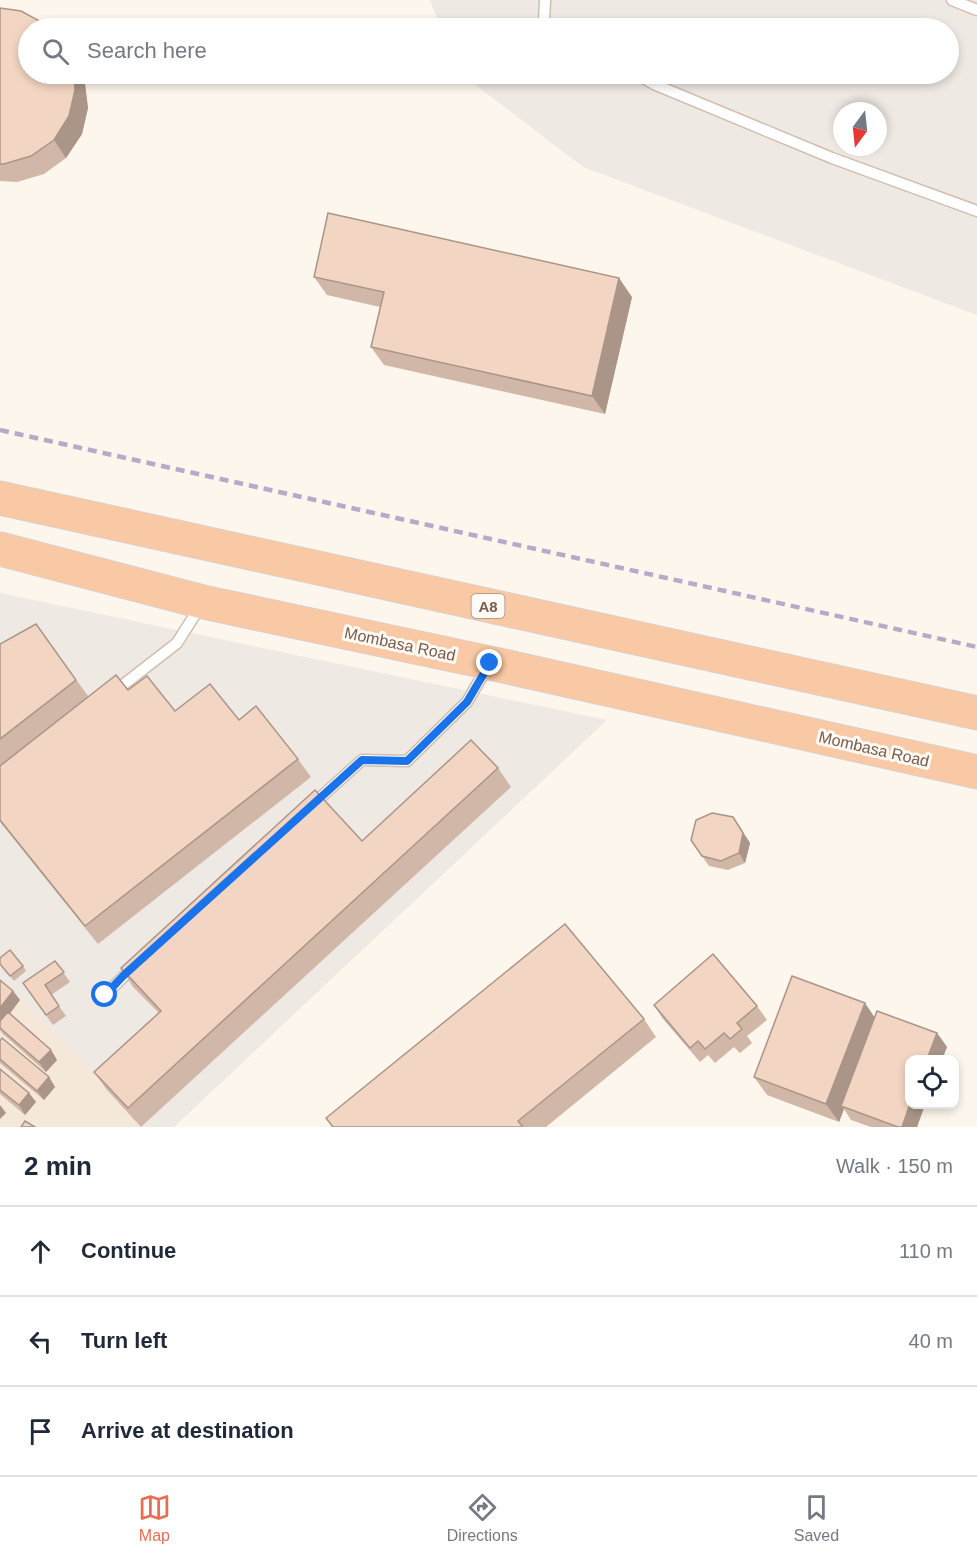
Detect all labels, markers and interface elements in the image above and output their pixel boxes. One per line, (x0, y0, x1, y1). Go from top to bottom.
search box (18, 18, 959, 84)
icon: search (39, 35, 72, 68)
text: Search here (87, 38, 207, 63)
north arrow (833, 102, 887, 156)
road number: A8 (472, 594, 504, 618)
street label: Mombasa Road (343, 624, 457, 664)
route end (476, 649, 502, 675)
street label: Mombasa Road (817, 728, 931, 770)
route start (91, 981, 117, 1007)
map controls (905, 1055, 959, 1109)
button: locate (905, 1055, 959, 1109)
text: 2 min (24, 1151, 92, 1181)
text: Walk · 150 m (836, 1155, 953, 1177)
icon: ahead (24, 1235, 57, 1268)
text: Continue (81, 1238, 176, 1263)
text: 110 m (899, 1240, 953, 1262)
icon: left (24, 1325, 57, 1358)
text: Turn left (81, 1328, 167, 1353)
text: 40 m (909, 1330, 953, 1352)
icon: arrive (24, 1415, 57, 1448)
text: Arrive at destination (81, 1418, 294, 1443)
tab: Map (138, 1491, 171, 1545)
tab: Directions (447, 1491, 518, 1545)
tab: Saved (794, 1491, 839, 1545)

